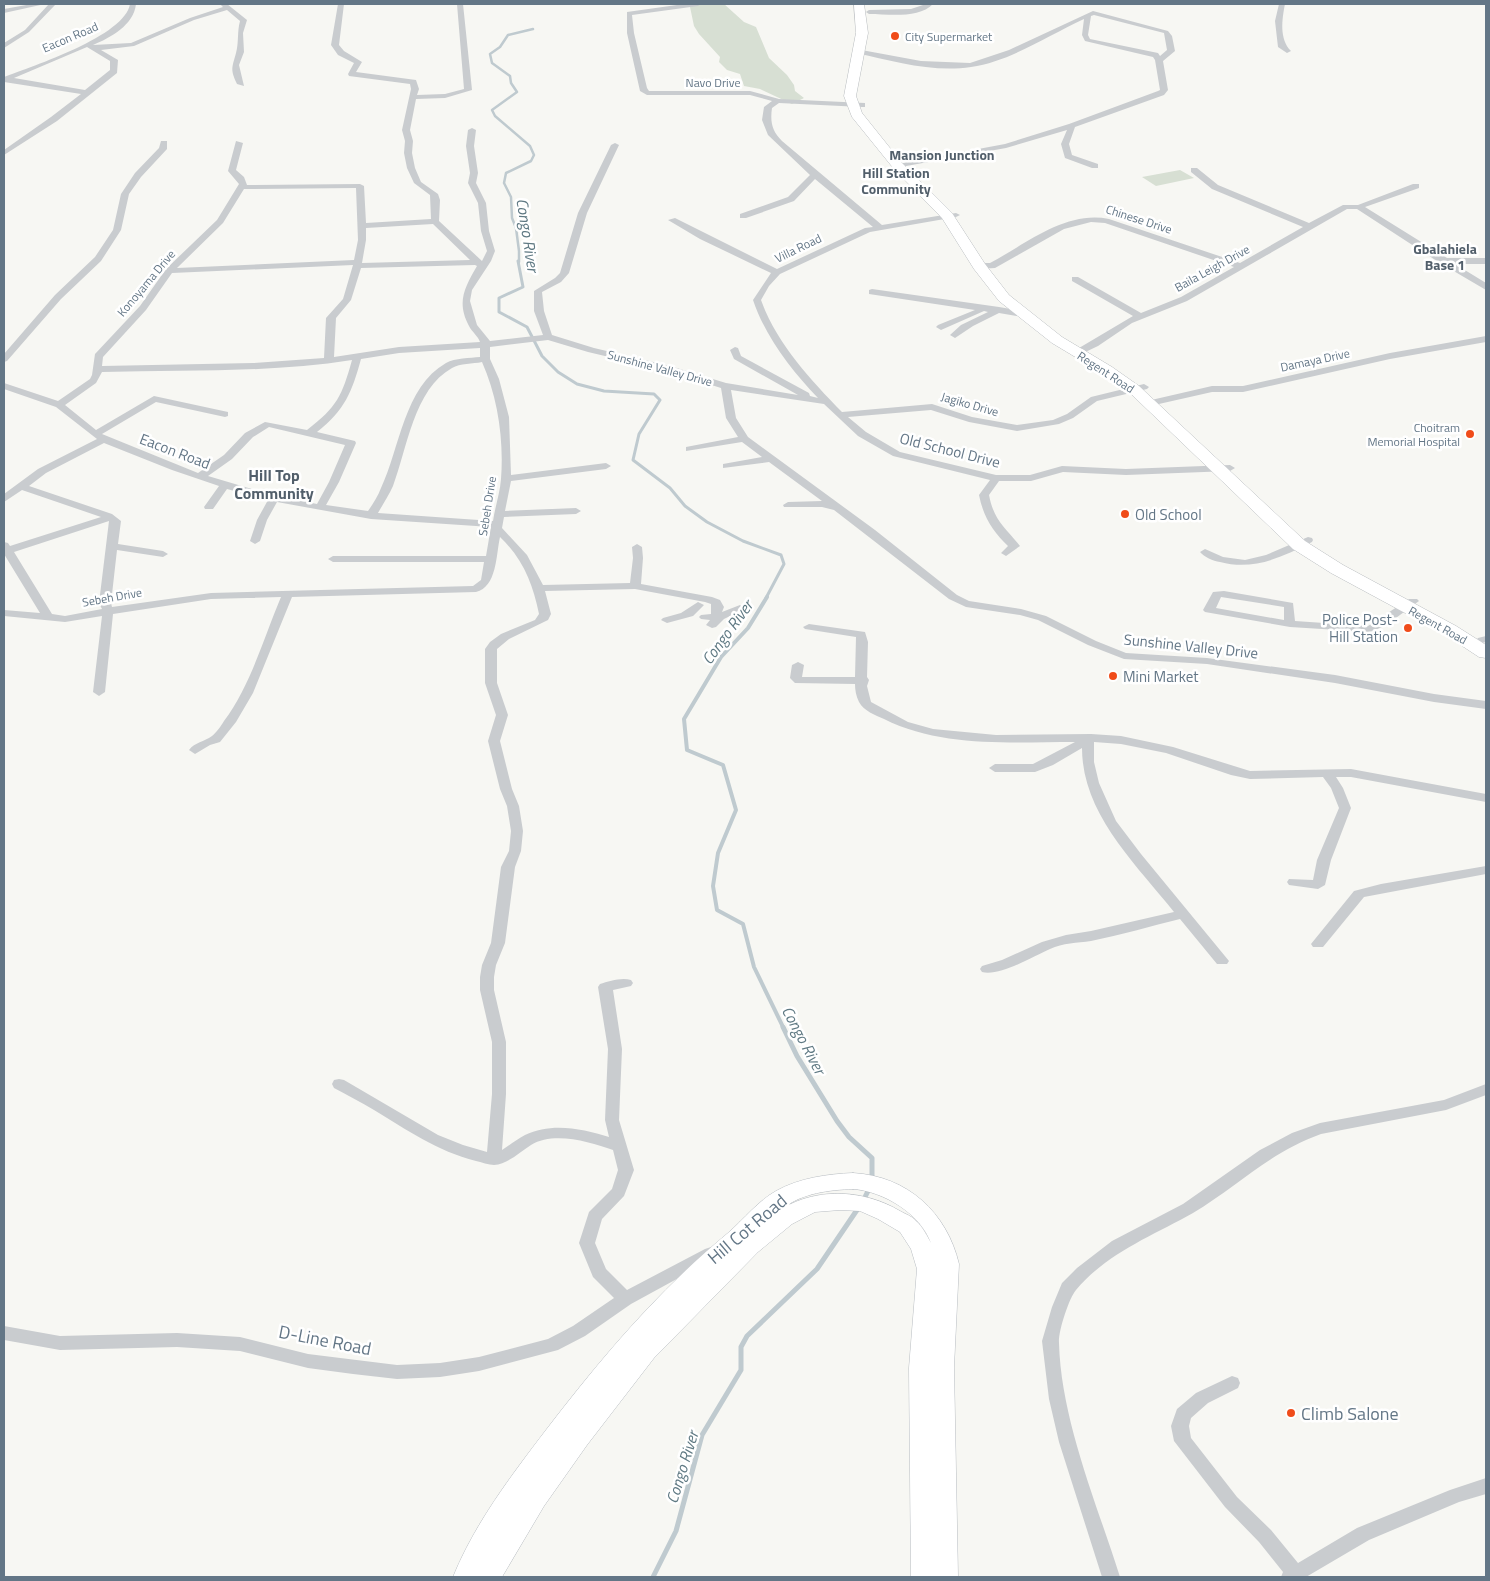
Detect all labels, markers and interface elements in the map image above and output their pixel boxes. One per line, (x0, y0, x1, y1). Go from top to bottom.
street label: Eacon Road (39, 17, 101, 57)
place label: City Supermarket (905, 27, 993, 46)
marker: City Supermarket (889, 30, 901, 42)
street label: Navo Drive (686, 73, 740, 92)
district label: Mansion Junction (889, 144, 995, 165)
district label: Hill Station Community (861, 162, 931, 199)
water label: Congo River (510, 196, 546, 276)
street label: Chinese Drive (1103, 199, 1175, 239)
street label: Villa Road (771, 229, 825, 267)
district label: Gbalahiela Base 1 (1413, 238, 1477, 275)
street label: Baila Leigh Drive (1171, 239, 1253, 297)
street label: Konoyama Drive (112, 245, 180, 321)
street label: Damaya Drive (1279, 343, 1351, 377)
street label: Sunshine Valley Drive (605, 345, 715, 391)
street label: Regent Road (1074, 346, 1138, 398)
street label: Jagiko Drive (939, 387, 1001, 421)
place label: Choitram Memorial Hospital (1367, 418, 1460, 451)
street label: Old School Drive (897, 426, 1003, 474)
street label: Eacon Road (136, 427, 214, 475)
marker: Choitram Memorial Hospital (1464, 428, 1476, 440)
district label: Hill Top Community (234, 463, 314, 505)
street label: Sebeh Drive (473, 475, 501, 537)
place label: Old School (1135, 503, 1202, 526)
marker: Old School (1119, 508, 1131, 520)
street label: Sebeh Drive (81, 582, 143, 612)
water label: Congo River (695, 593, 760, 669)
street label: Regent Road (1405, 601, 1471, 649)
place label: Police Post- Hill Station (1322, 608, 1398, 648)
marker: Police Post- Hill Station (1402, 622, 1414, 634)
street label: Sunshine Valley Drive (1123, 628, 1259, 664)
place label: Mini Market (1123, 665, 1199, 688)
marker: Mini Market (1107, 670, 1119, 682)
water label: Congo River (776, 1001, 833, 1080)
street label: Hill Cot Road (701, 1188, 793, 1270)
street label: D-Line Road (276, 1318, 374, 1362)
place label: Climb Salone (1301, 1400, 1399, 1427)
marker: Climb Salone (1285, 1407, 1297, 1419)
water label: Congo River (660, 1426, 705, 1506)

